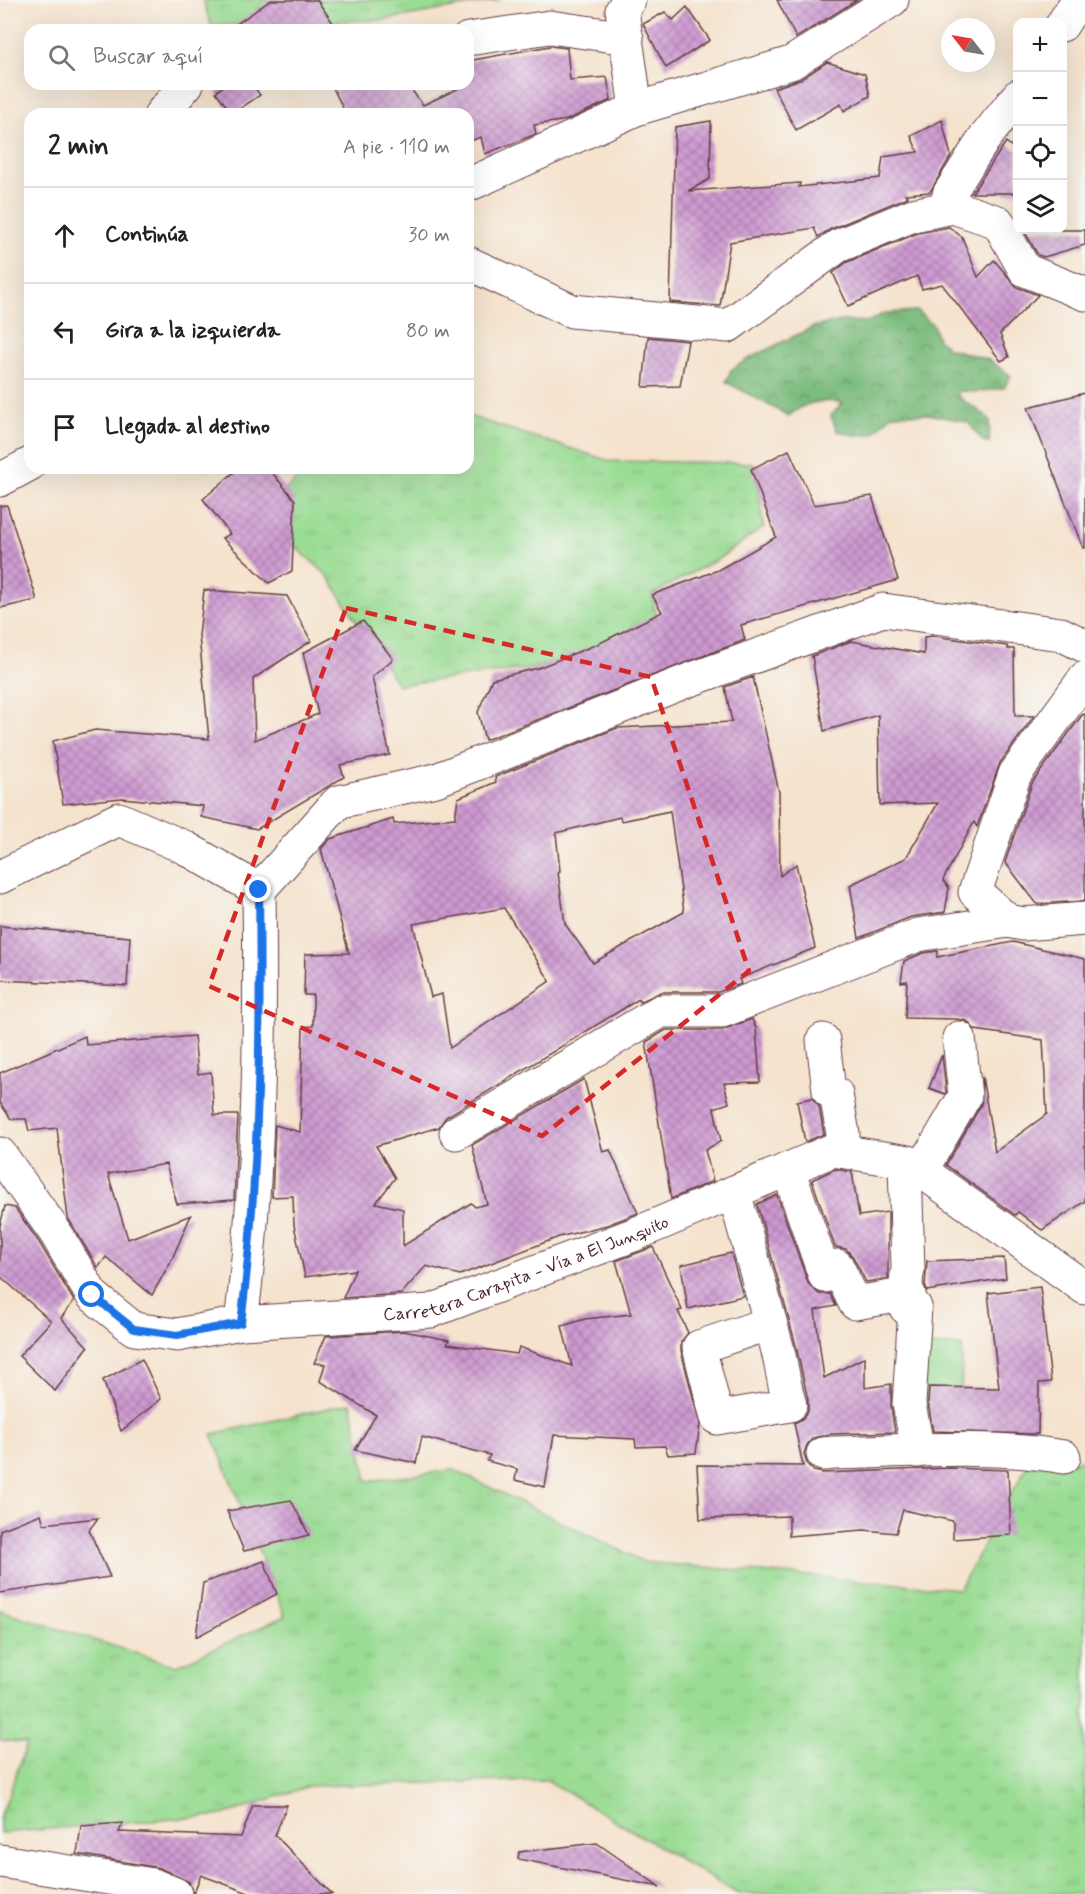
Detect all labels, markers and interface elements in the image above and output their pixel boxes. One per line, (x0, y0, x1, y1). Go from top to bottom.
north arrow (941, 18, 995, 72)
map controls (1013, 18, 1067, 234)
button: + (1013, 18, 1067, 72)
search box (24, 24, 474, 90)
icon: search (45, 41, 78, 74)
text: Buscar aquí (93, 43, 204, 71)
button: − (1013, 72, 1067, 126)
button: locate (1013, 126, 1067, 180)
text: 2 min (48, 130, 109, 164)
text: A pie · 110 m (343, 134, 450, 161)
button: layers (1013, 180, 1067, 234)
icon: ahead (48, 219, 81, 252)
text: Continúa (105, 221, 189, 249)
text: 30 m (408, 222, 450, 249)
icon: left (48, 315, 81, 348)
text: Gira a la izquierda (105, 317, 280, 345)
text: 80 m (406, 318, 450, 345)
icon: arrive (48, 411, 81, 444)
text: Llegada al destino (105, 413, 270, 441)
route end (245, 876, 271, 902)
street label: Carretera Carapita - Vía a El Junquito (382, 1210, 672, 1327)
route start (78, 1281, 104, 1307)

